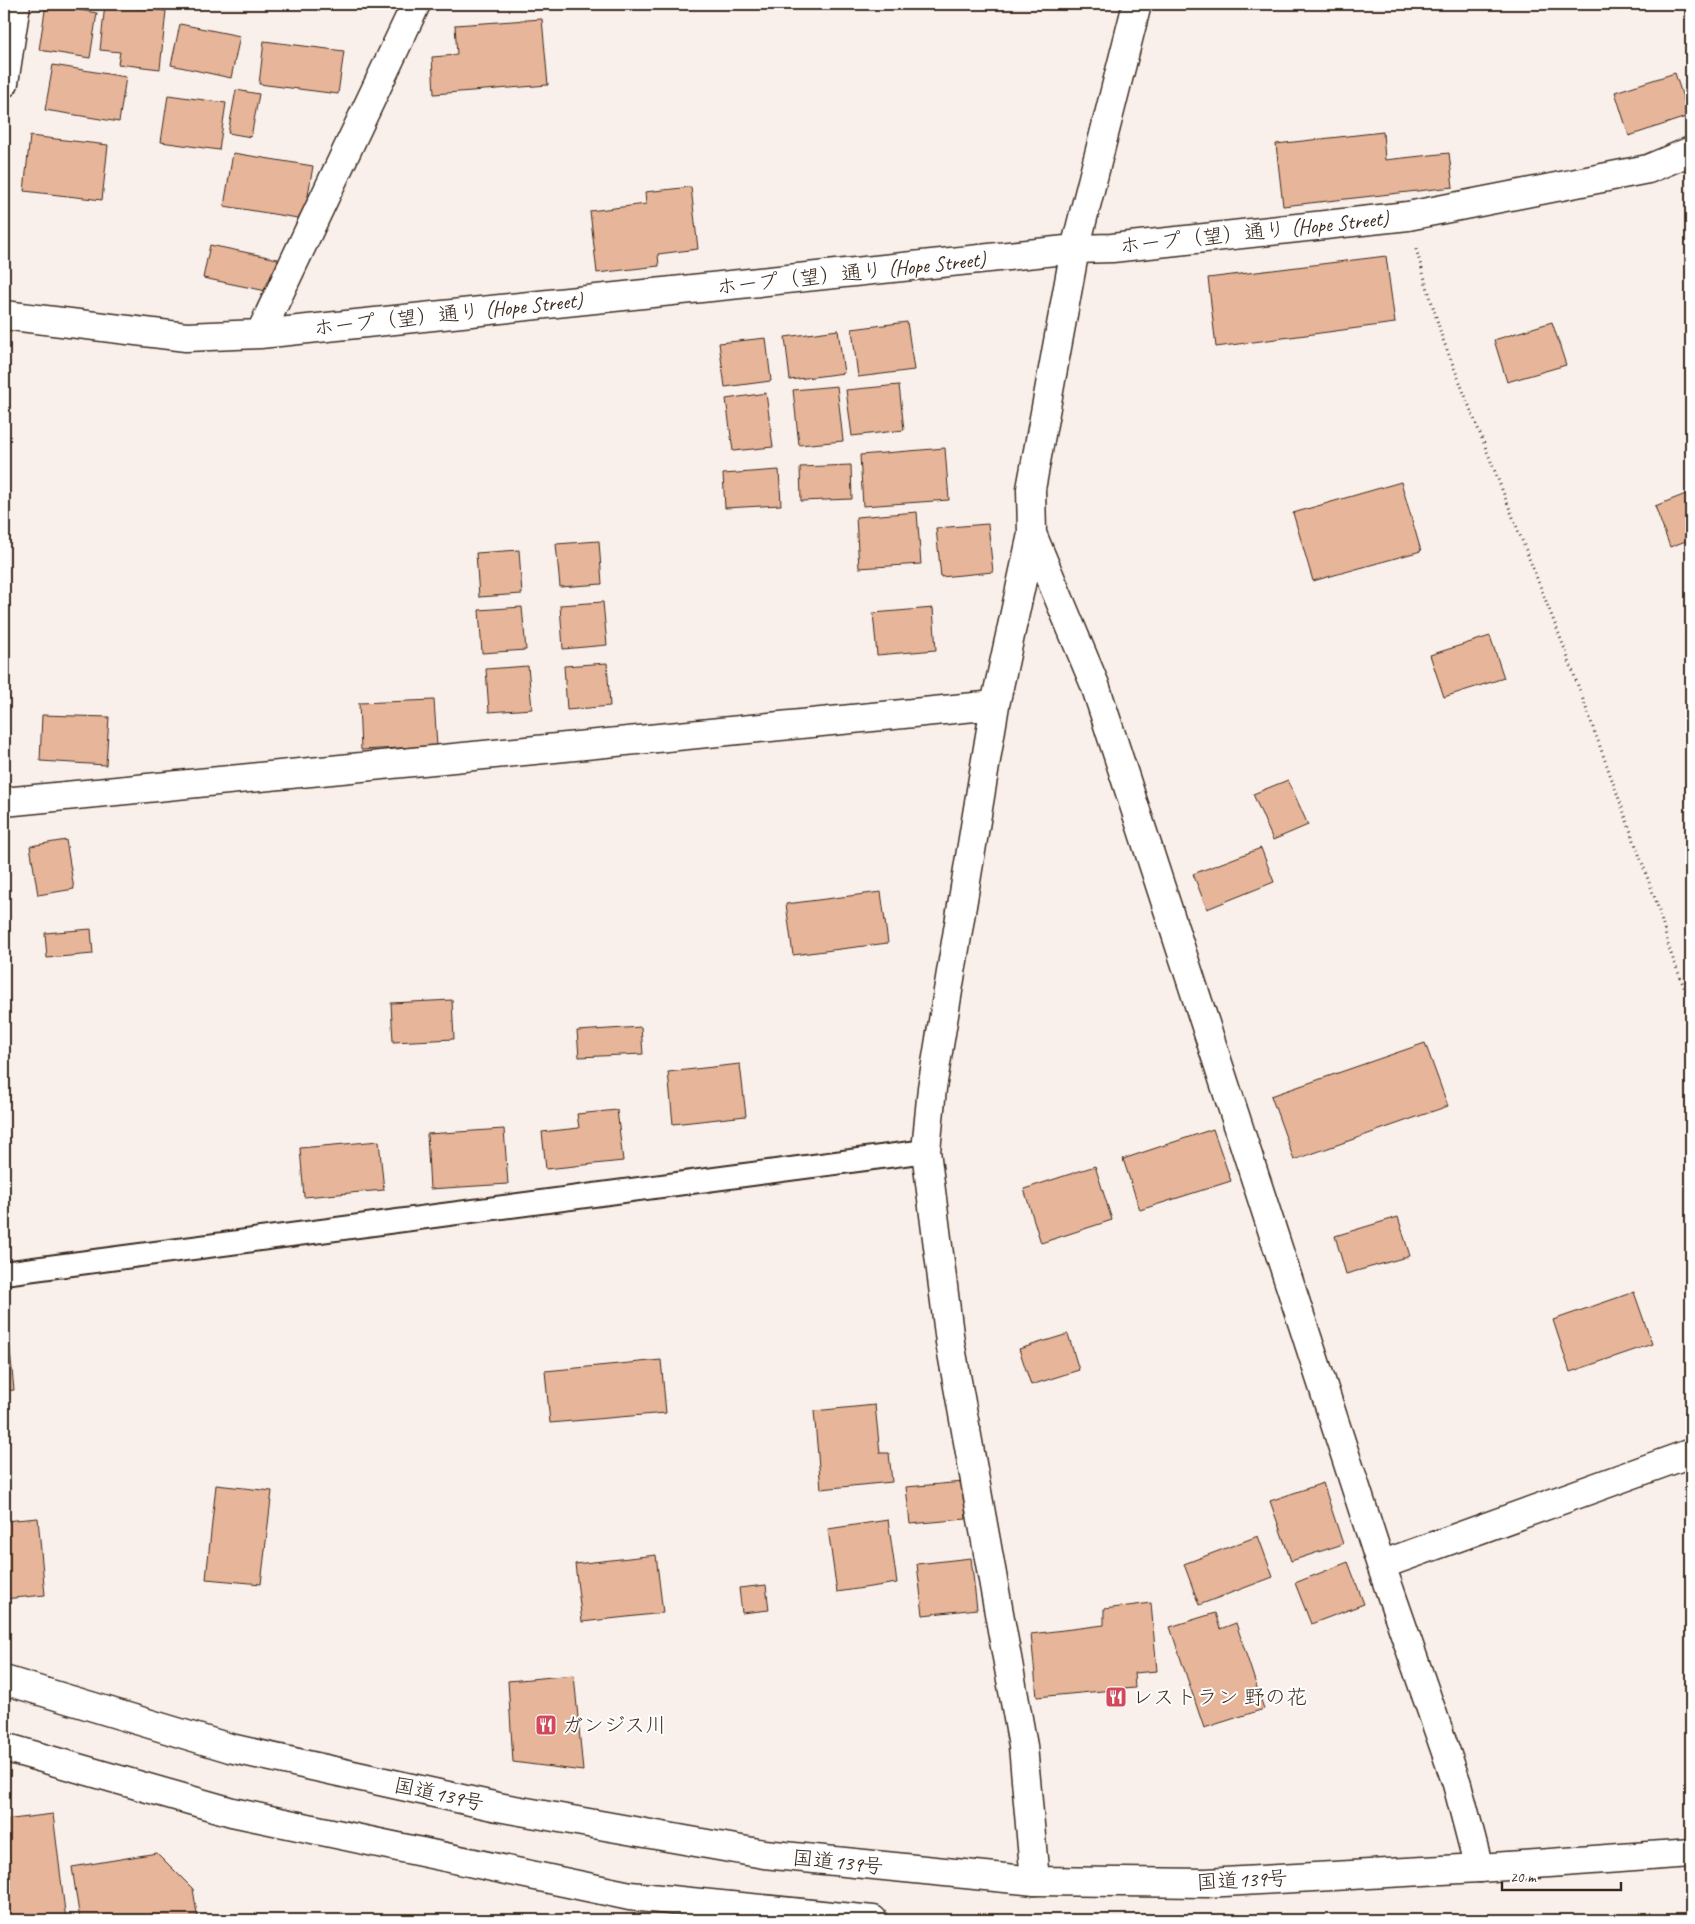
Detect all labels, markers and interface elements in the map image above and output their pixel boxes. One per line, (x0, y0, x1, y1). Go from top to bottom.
street label: ホープ（望）通り (Hope Street) (1118, 205, 1391, 259)
street label: ホープ（望）通り (Hope Street) (715, 246, 988, 300)
street label: ホープ（望）通り (Hope Street) (312, 287, 585, 341)
place label: レストラン 野の花 (1132, 1684, 1307, 1710)
restaurant icon: レストラン 野の花 (1104, 1685, 1128, 1709)
place label: ガンジス川 (562, 1712, 666, 1738)
restaurant icon: ガンジス川 (534, 1713, 558, 1737)
street label: 国道139号 (392, 1772, 486, 1816)
street label: 国道139号 (791, 1844, 885, 1880)
scale bar (1502, 1859, 1621, 1891)
street label: 国道139号 (1196, 1865, 1288, 1895)
text: 20 m (1510, 1868, 1537, 1887)

